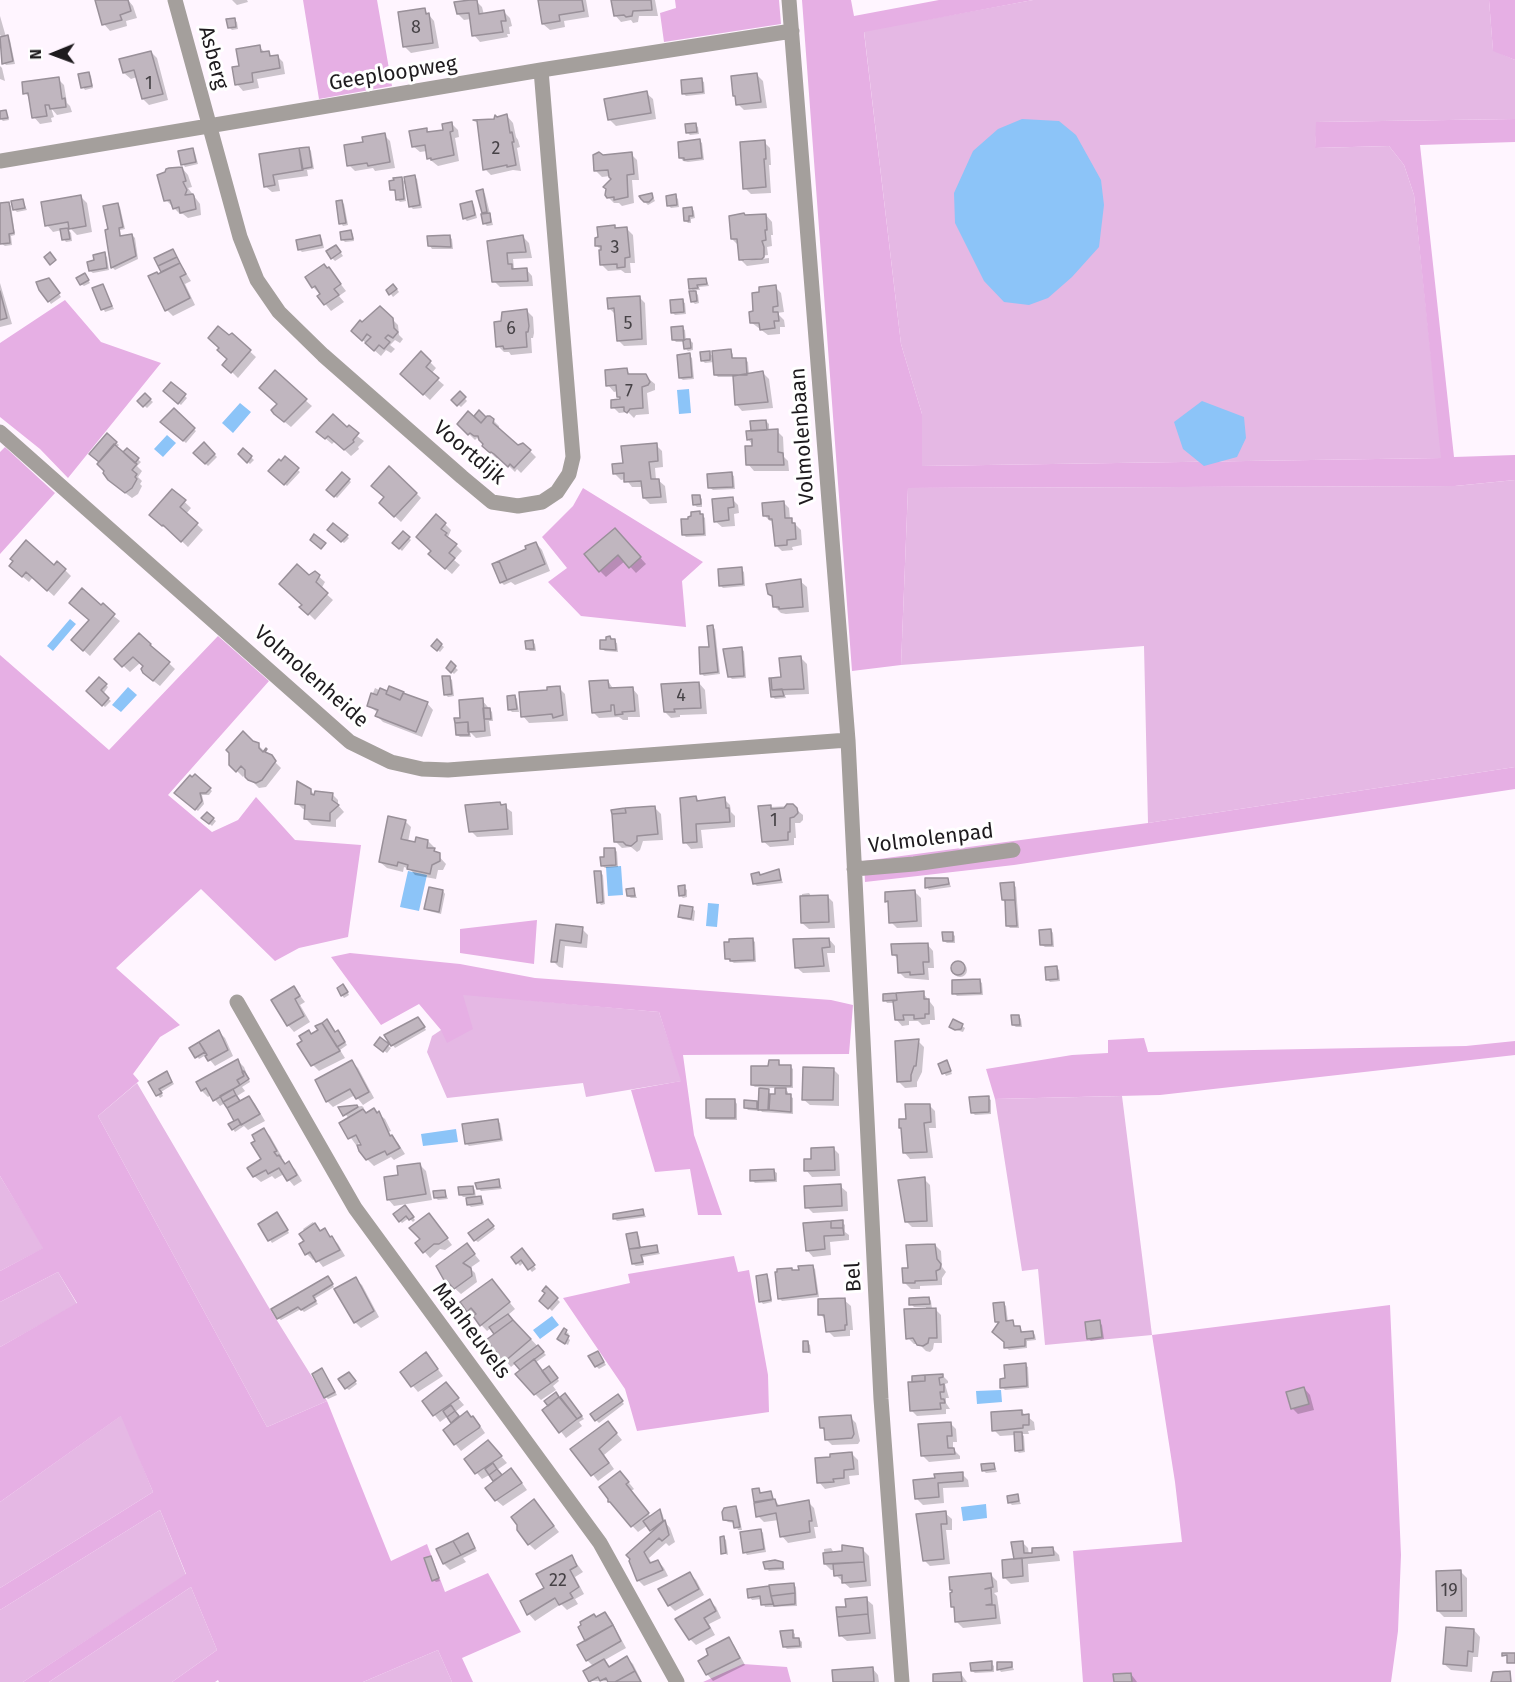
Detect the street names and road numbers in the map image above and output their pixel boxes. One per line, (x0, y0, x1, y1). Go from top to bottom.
street label: Asberg (192, 24, 234, 92)
street label: Geeploopweg (327, 51, 459, 97)
street label: Volmolenbaan (786, 367, 820, 505)
street label: Voortdijk (428, 416, 510, 490)
street label: Volmolenheide (249, 620, 373, 734)
street label: Volmolenpad (867, 819, 995, 859)
street label: Bel (841, 1261, 867, 1293)
street label: Manheuvels (427, 1278, 515, 1384)

